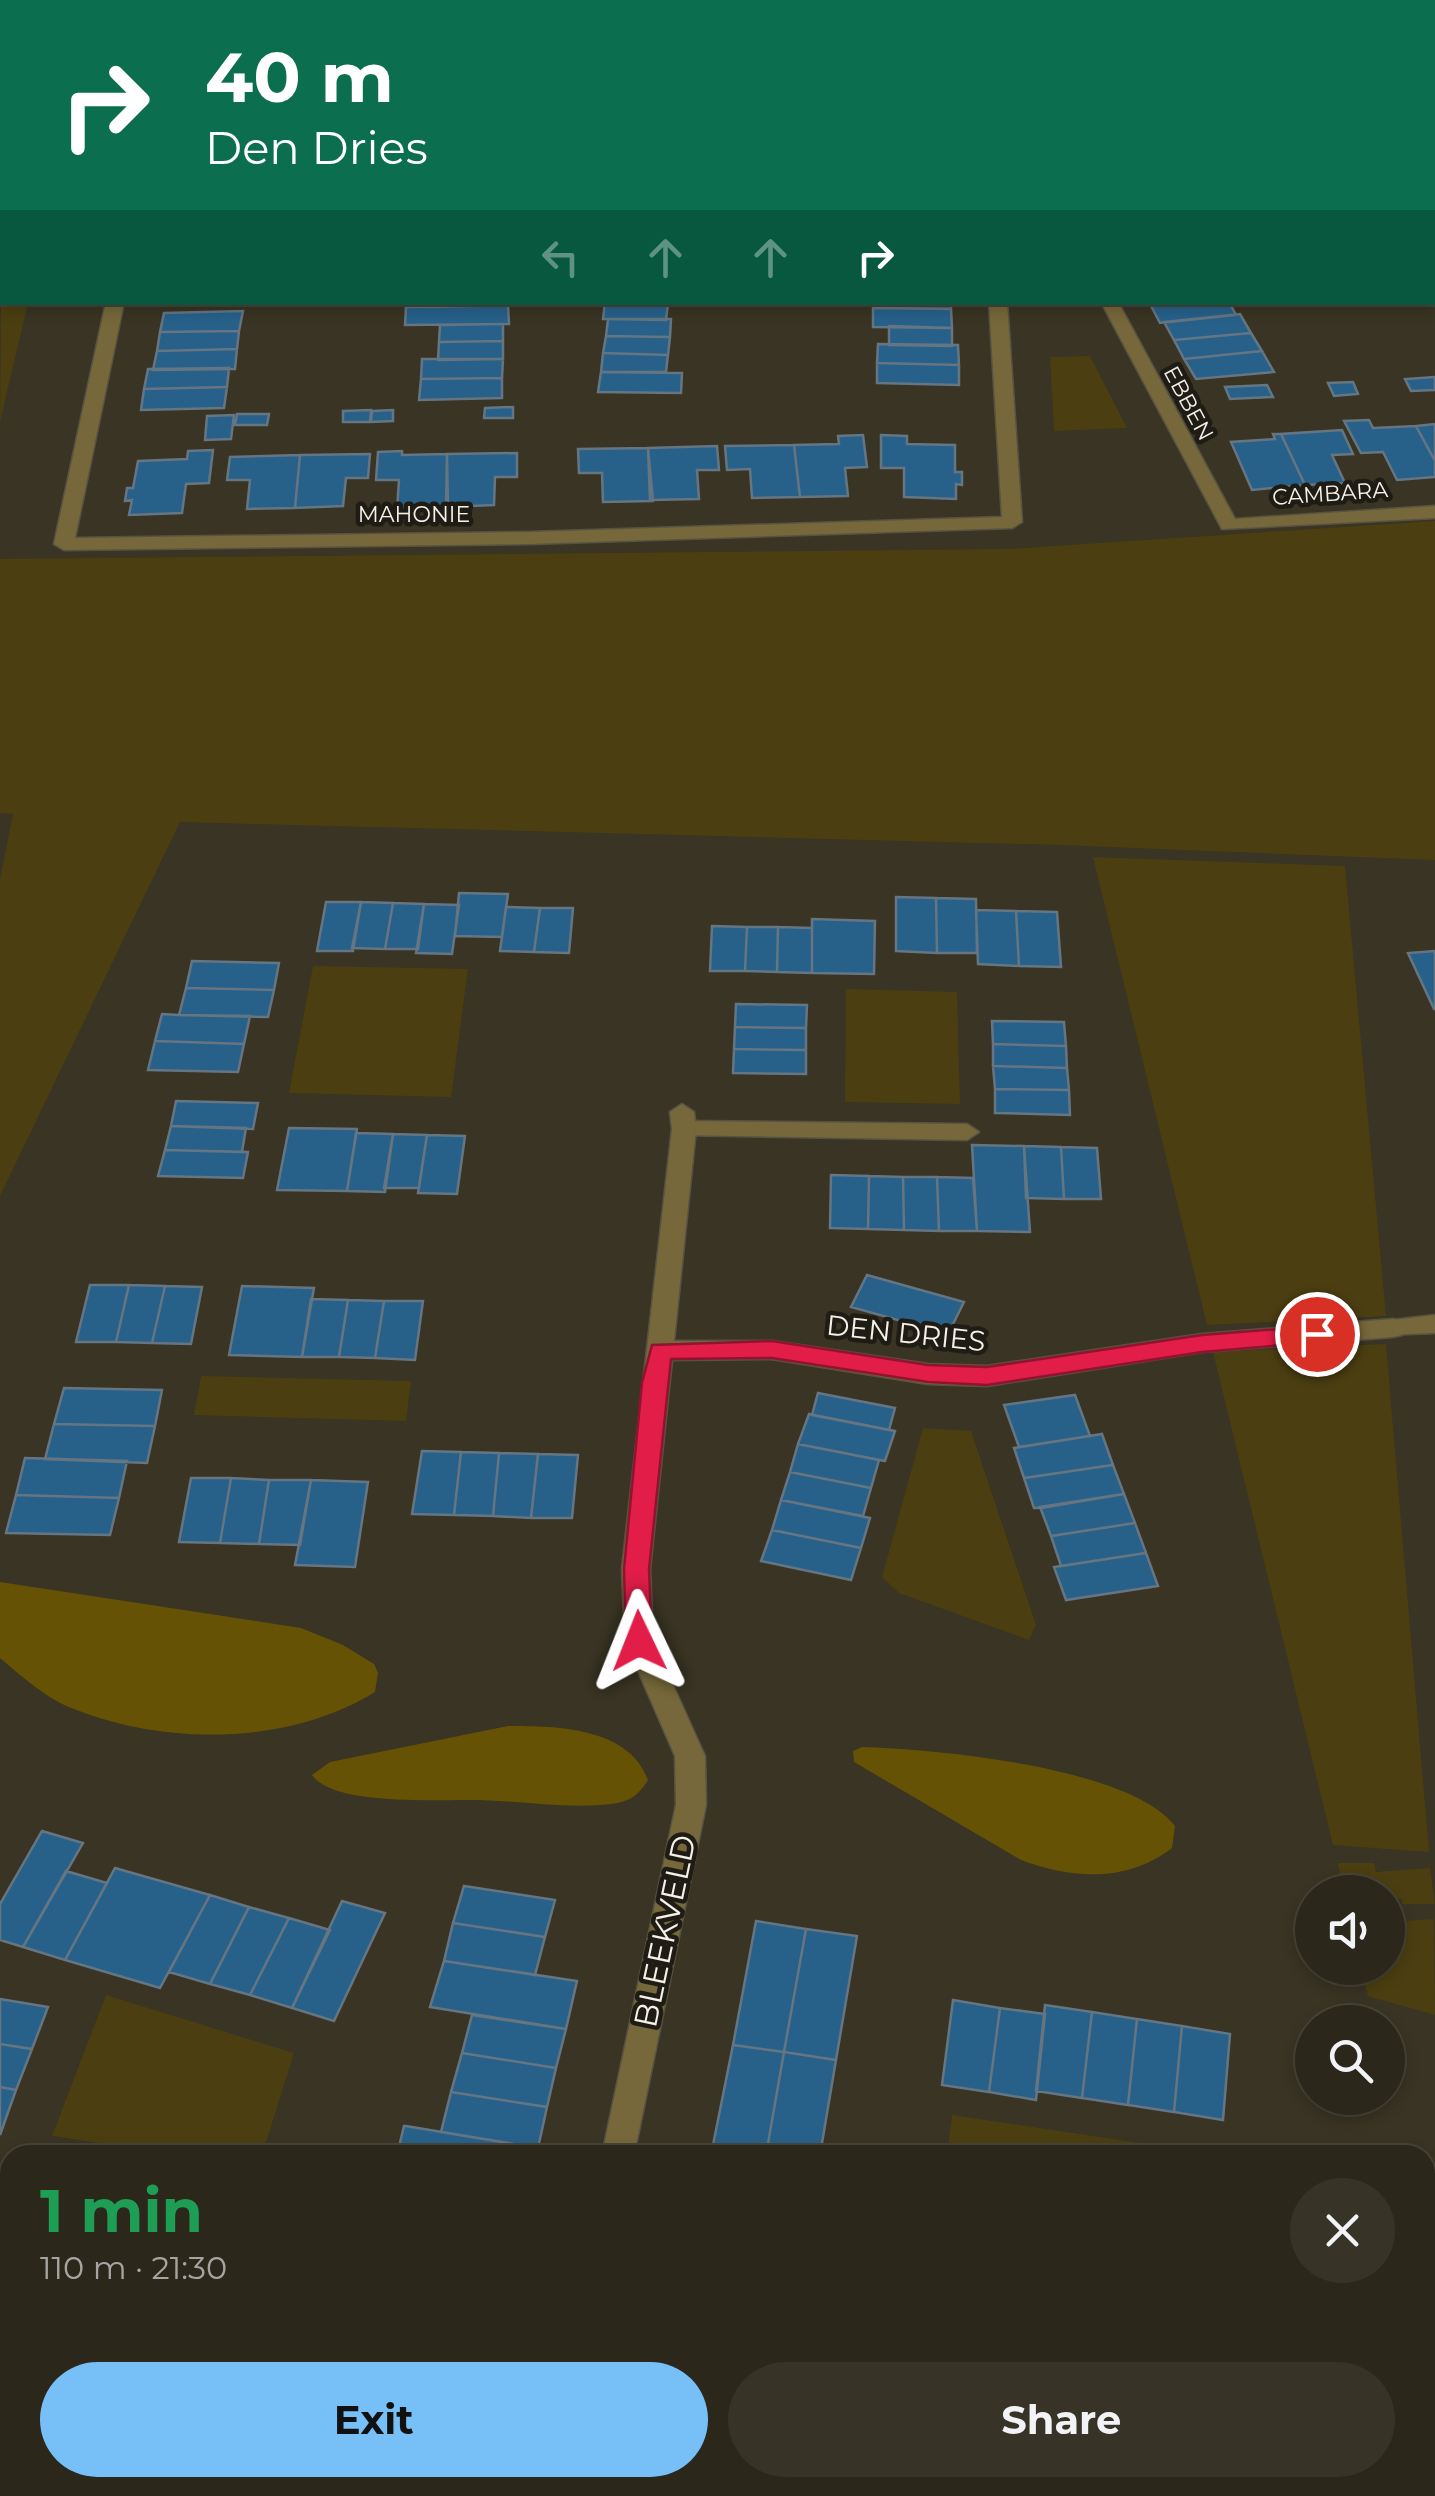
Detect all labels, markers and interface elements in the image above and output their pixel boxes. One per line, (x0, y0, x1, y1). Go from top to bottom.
text: 40 m (205, 34, 394, 120)
icon: right (40, 40, 170, 170)
text: Den Dries (205, 120, 428, 175)
icon: left (533, 230, 588, 285)
icon: ahead (638, 230, 693, 285)
icon: ahead (743, 230, 798, 285)
icon: right (848, 230, 903, 285)
street label: EBBEN (1158, 361, 1219, 445)
street label: CAMBARA (1271, 476, 1389, 511)
street label: MAHONIE (358, 501, 470, 528)
pin (1275, 1292, 1360, 1377)
icon: arrive (1290, 1307, 1345, 1362)
street label: DEN DRIES (825, 1308, 987, 1358)
position arrow (587, 1589, 691, 1693)
street label: BLEEKVELD (625, 1831, 704, 2031)
map controls (1295, 1875, 1405, 2115)
button: sound (1295, 1875, 1405, 1985)
button: search (1295, 2005, 1405, 2115)
text: 1 min (40, 2174, 203, 2247)
button: close (1290, 2178, 1395, 2283)
text: 110 m · 21:30 (40, 2248, 227, 2287)
button: Exit (40, 2362, 708, 2477)
button: Share (728, 2362, 1395, 2477)

